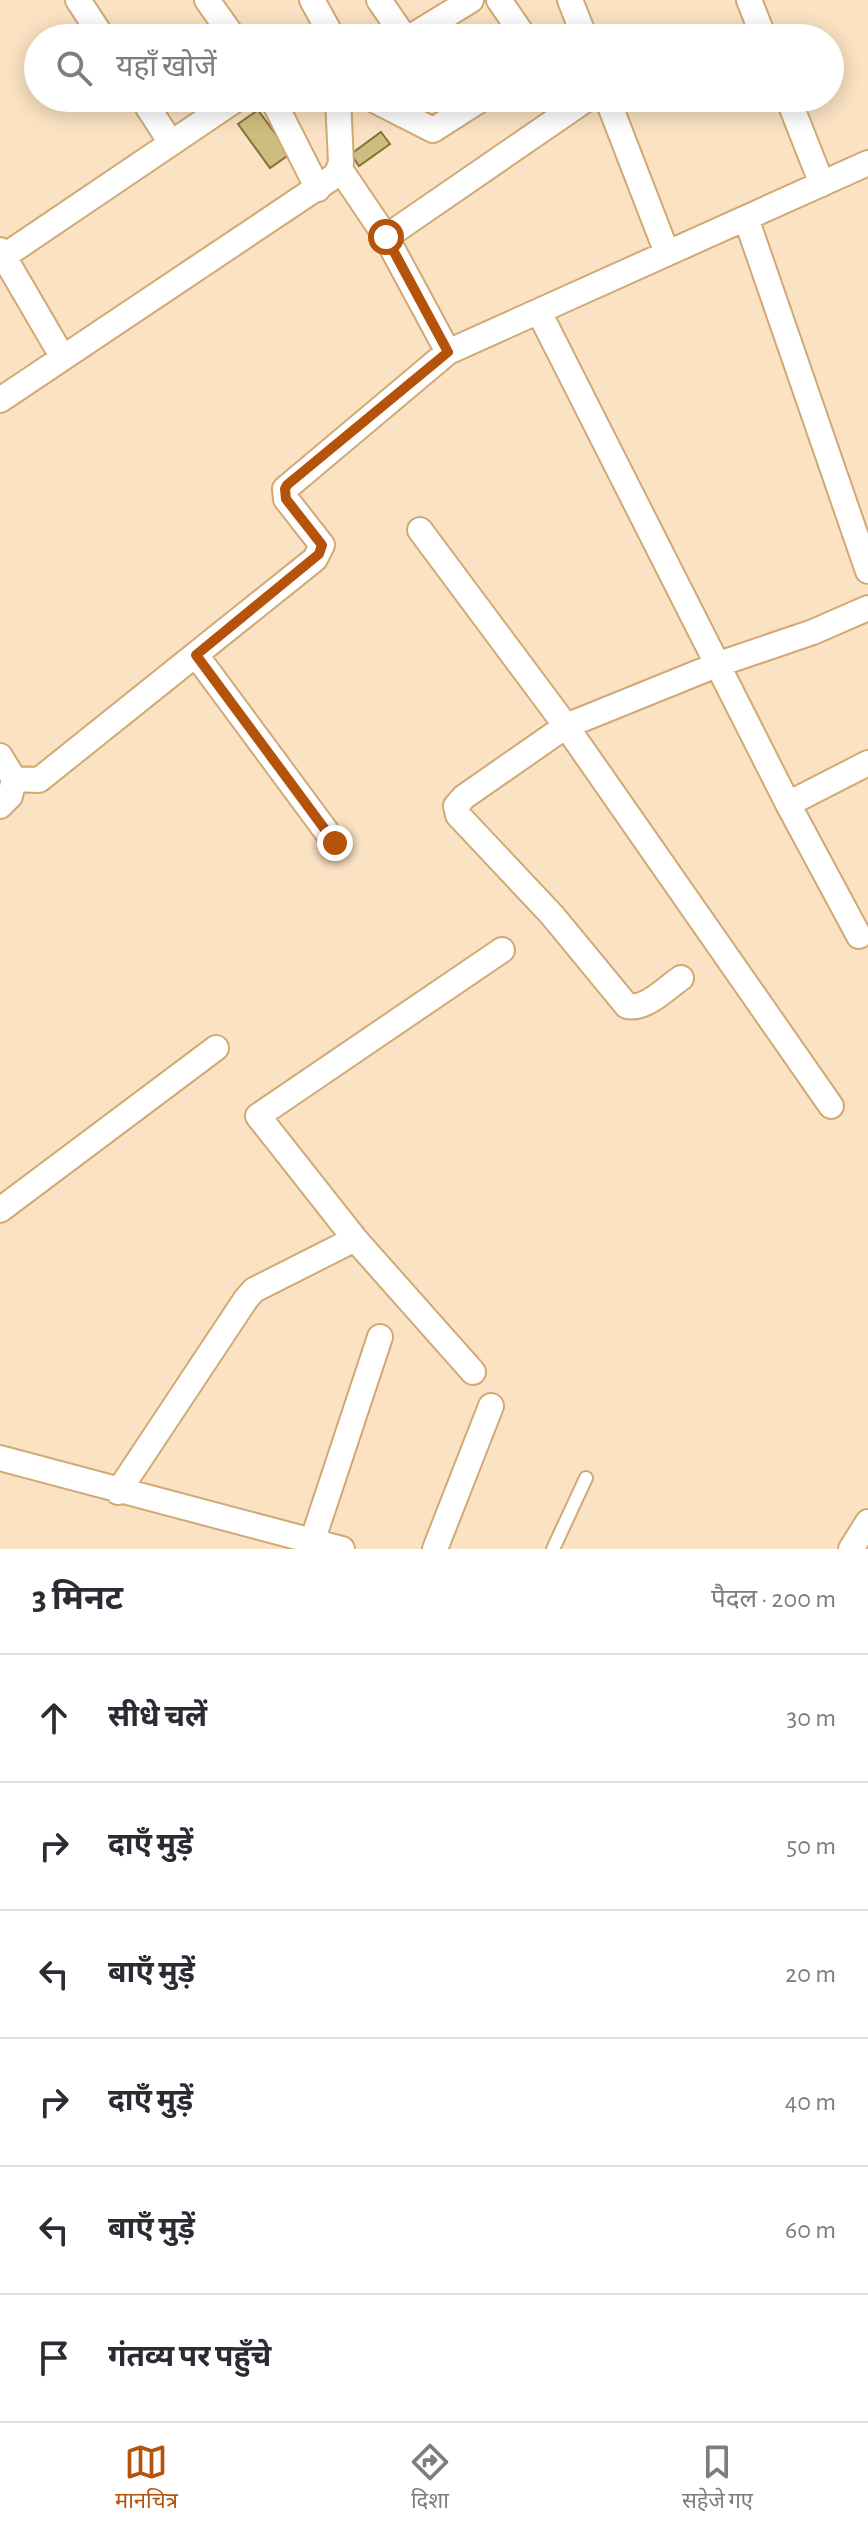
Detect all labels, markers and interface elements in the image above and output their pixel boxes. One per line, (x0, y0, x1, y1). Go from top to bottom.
search box (24, 24, 844, 112)
icon: search (52, 46, 96, 90)
text: यहाँ खोजें (116, 52, 217, 82)
route start (368, 219, 404, 255)
route end (317, 825, 353, 861)
text: 3 मिनट (32, 1582, 123, 1616)
text: पैदल · 200 m (711, 1586, 836, 1612)
icon: ahead (32, 1696, 76, 1740)
text: सीधे चलें (108, 1702, 207, 1732)
text: 30 m (786, 1705, 836, 1731)
icon: right (32, 1824, 76, 1868)
text: दाएँ मुड़ें (108, 1830, 193, 1860)
text: 50 m (786, 1833, 836, 1859)
icon: left (32, 1952, 76, 1996)
text: बाएँ मुड़ें (108, 1958, 195, 1988)
text: 20 m (785, 1961, 836, 1987)
icon: right (32, 2080, 76, 2124)
text: दाएँ मुड़ें (108, 2086, 193, 2116)
text: 40 m (785, 2089, 836, 2115)
icon: left (32, 2208, 76, 2252)
text: बाएँ मुड़ें (108, 2214, 195, 2244)
text: 60 m (785, 2217, 836, 2243)
icon: arrive (32, 2336, 76, 2380)
text: गंतव्य पर पहुँचे (108, 2342, 271, 2372)
tab: मानचित्र (115, 2440, 178, 2517)
tab: दिशा (408, 2440, 452, 2517)
tab: सहेजे गए (682, 2440, 753, 2517)

